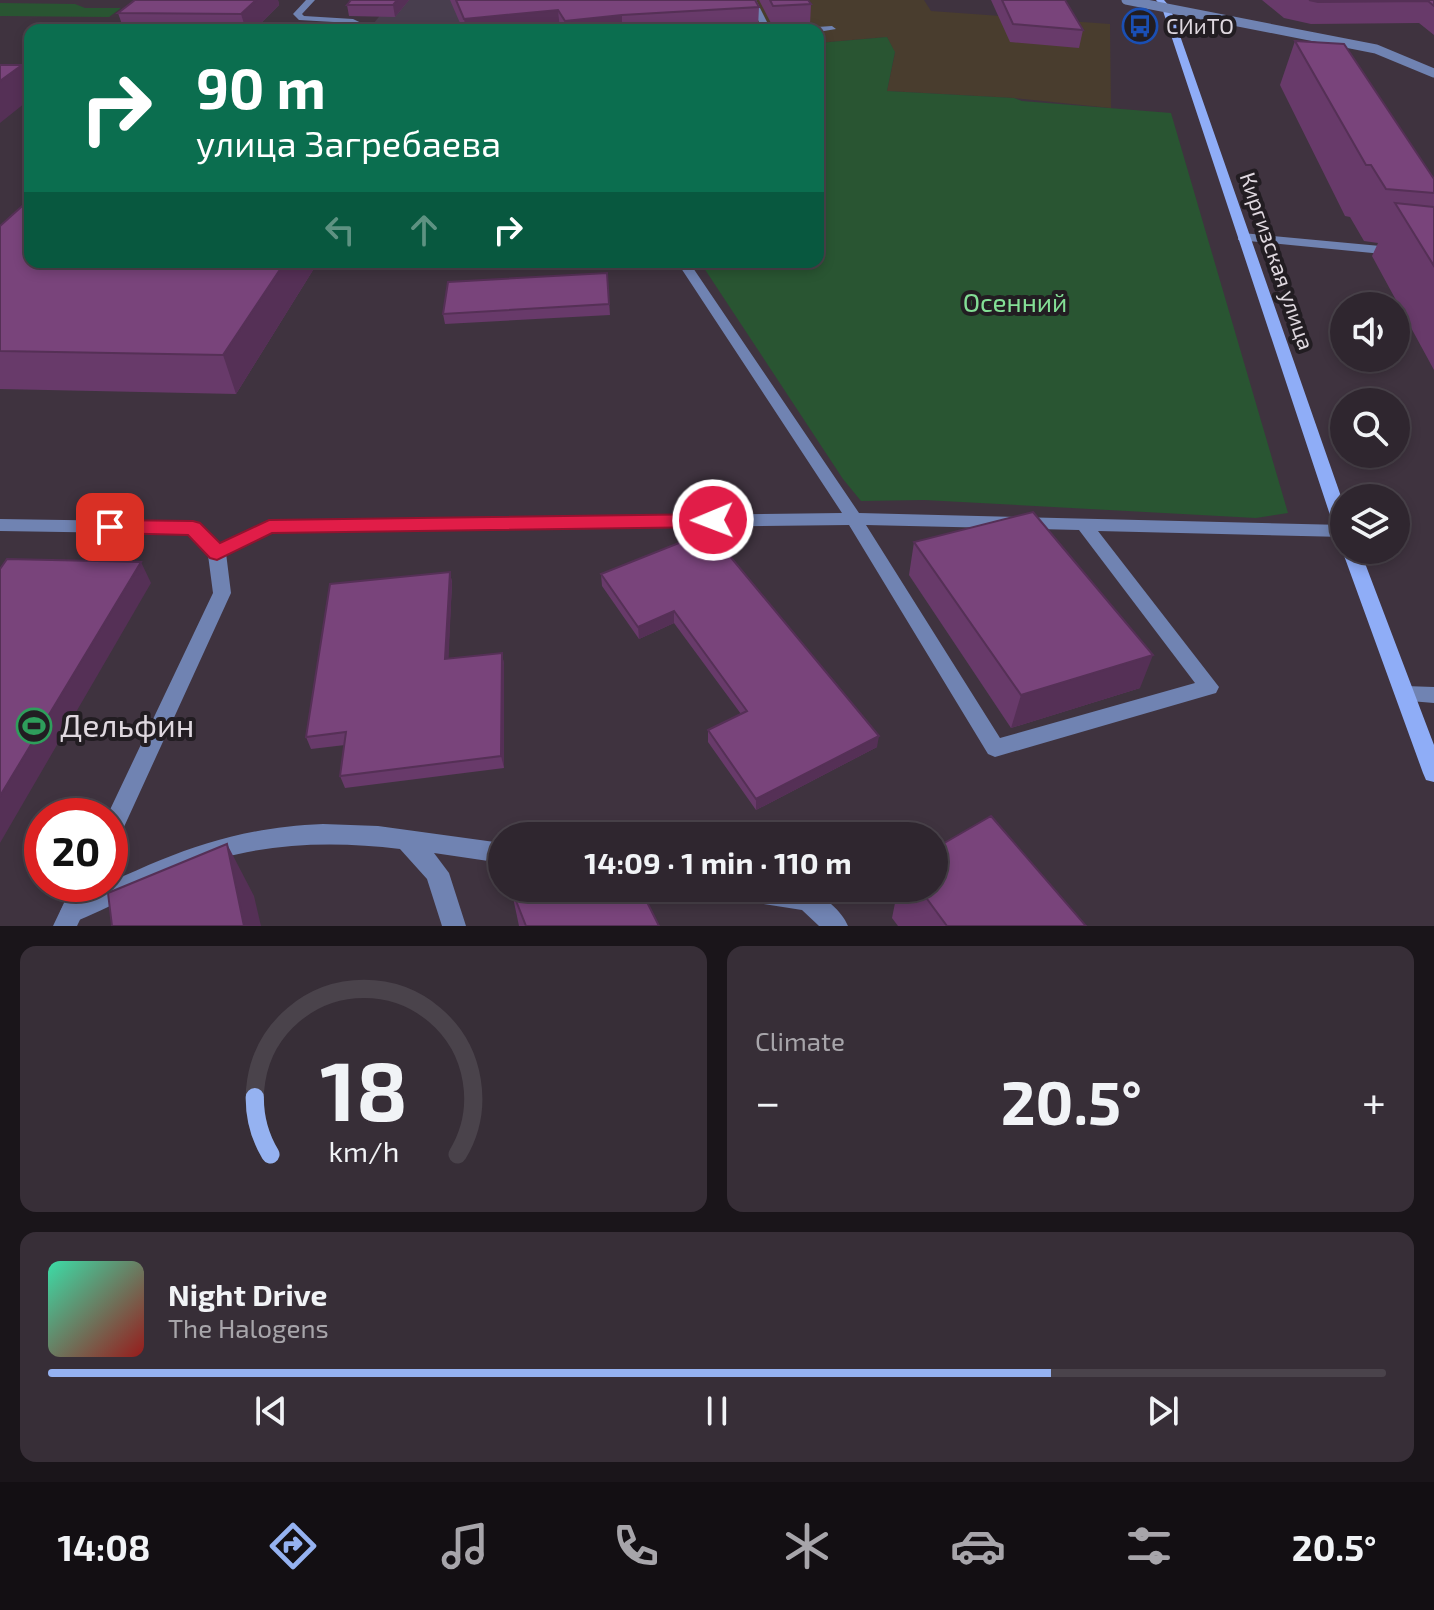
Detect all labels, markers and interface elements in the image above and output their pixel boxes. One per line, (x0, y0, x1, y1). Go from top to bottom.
bus stop icon: СИиТО (1121, 7, 1159, 45)
place label: СИиТО (1166, 12, 1234, 38)
text: 90 m (196, 53, 326, 120)
icon: right (64, 56, 168, 160)
text: улица Загребаева (196, 121, 501, 164)
street label: Киргизская улица (1234, 169, 1321, 353)
icon: left (318, 208, 362, 252)
icon: ahead (402, 208, 446, 252)
icon: right (486, 208, 530, 252)
park label: Осенний (963, 286, 1067, 317)
map controls (1330, 292, 1410, 564)
button: sound (1330, 292, 1410, 372)
button: search (1330, 388, 1410, 468)
position arrow (671, 478, 755, 562)
button: layers (1330, 484, 1410, 564)
pin (76, 493, 144, 561)
icon: arrive (88, 505, 132, 549)
place label: Дельфин (60, 705, 194, 743)
sports icon: Дельфин (15, 707, 53, 745)
speed limit sign: 20 (24, 798, 128, 902)
text: 14:09 · 1 min · 110 m (584, 844, 852, 880)
text: Climate (755, 1025, 845, 1056)
text: 18 (320, 1038, 407, 1138)
text: 20.5° (1001, 1065, 1142, 1137)
text: − (755, 1074, 781, 1127)
text: + (1362, 1074, 1386, 1127)
text: km/h (328, 1133, 399, 1168)
text: Night Drive (168, 1276, 327, 1312)
text: The Halogens (168, 1312, 329, 1343)
icon: previous (249, 1389, 293, 1433)
icon: pause (695, 1389, 739, 1433)
icon: next (1141, 1389, 1185, 1433)
icon: directions (265, 1518, 321, 1574)
icon: music (437, 1518, 493, 1574)
icon: phone (608, 1518, 664, 1574)
icon: climate (779, 1518, 835, 1574)
icon: car (950, 1518, 1006, 1574)
icon: filters (1121, 1518, 1177, 1574)
text: 14:08 (58, 1525, 150, 1568)
text: 20.5° (1292, 1525, 1376, 1568)

